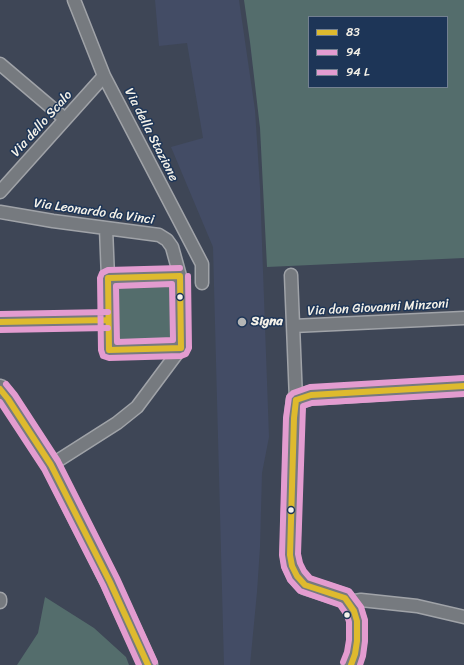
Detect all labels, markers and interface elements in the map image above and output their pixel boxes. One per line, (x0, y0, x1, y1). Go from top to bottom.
legend (308, 16, 448, 88)
text: 83 (346, 21, 360, 43)
text: 94 (346, 41, 361, 63)
text: 94 L (346, 61, 370, 83)
street label: Via della Stazione (121, 86, 181, 184)
street label: Via dello Scalo (8, 88, 76, 160)
street label: Via Leonardo da Vinci (33, 196, 155, 228)
unlabelled marker (175, 292, 185, 302)
street label: Via don Giovanni Minzoni (307, 297, 449, 319)
place label: Signa (251, 314, 283, 330)
marker: Signa (236, 316, 248, 328)
unlabelled marker (286, 505, 296, 515)
unlabelled marker (342, 610, 352, 620)

